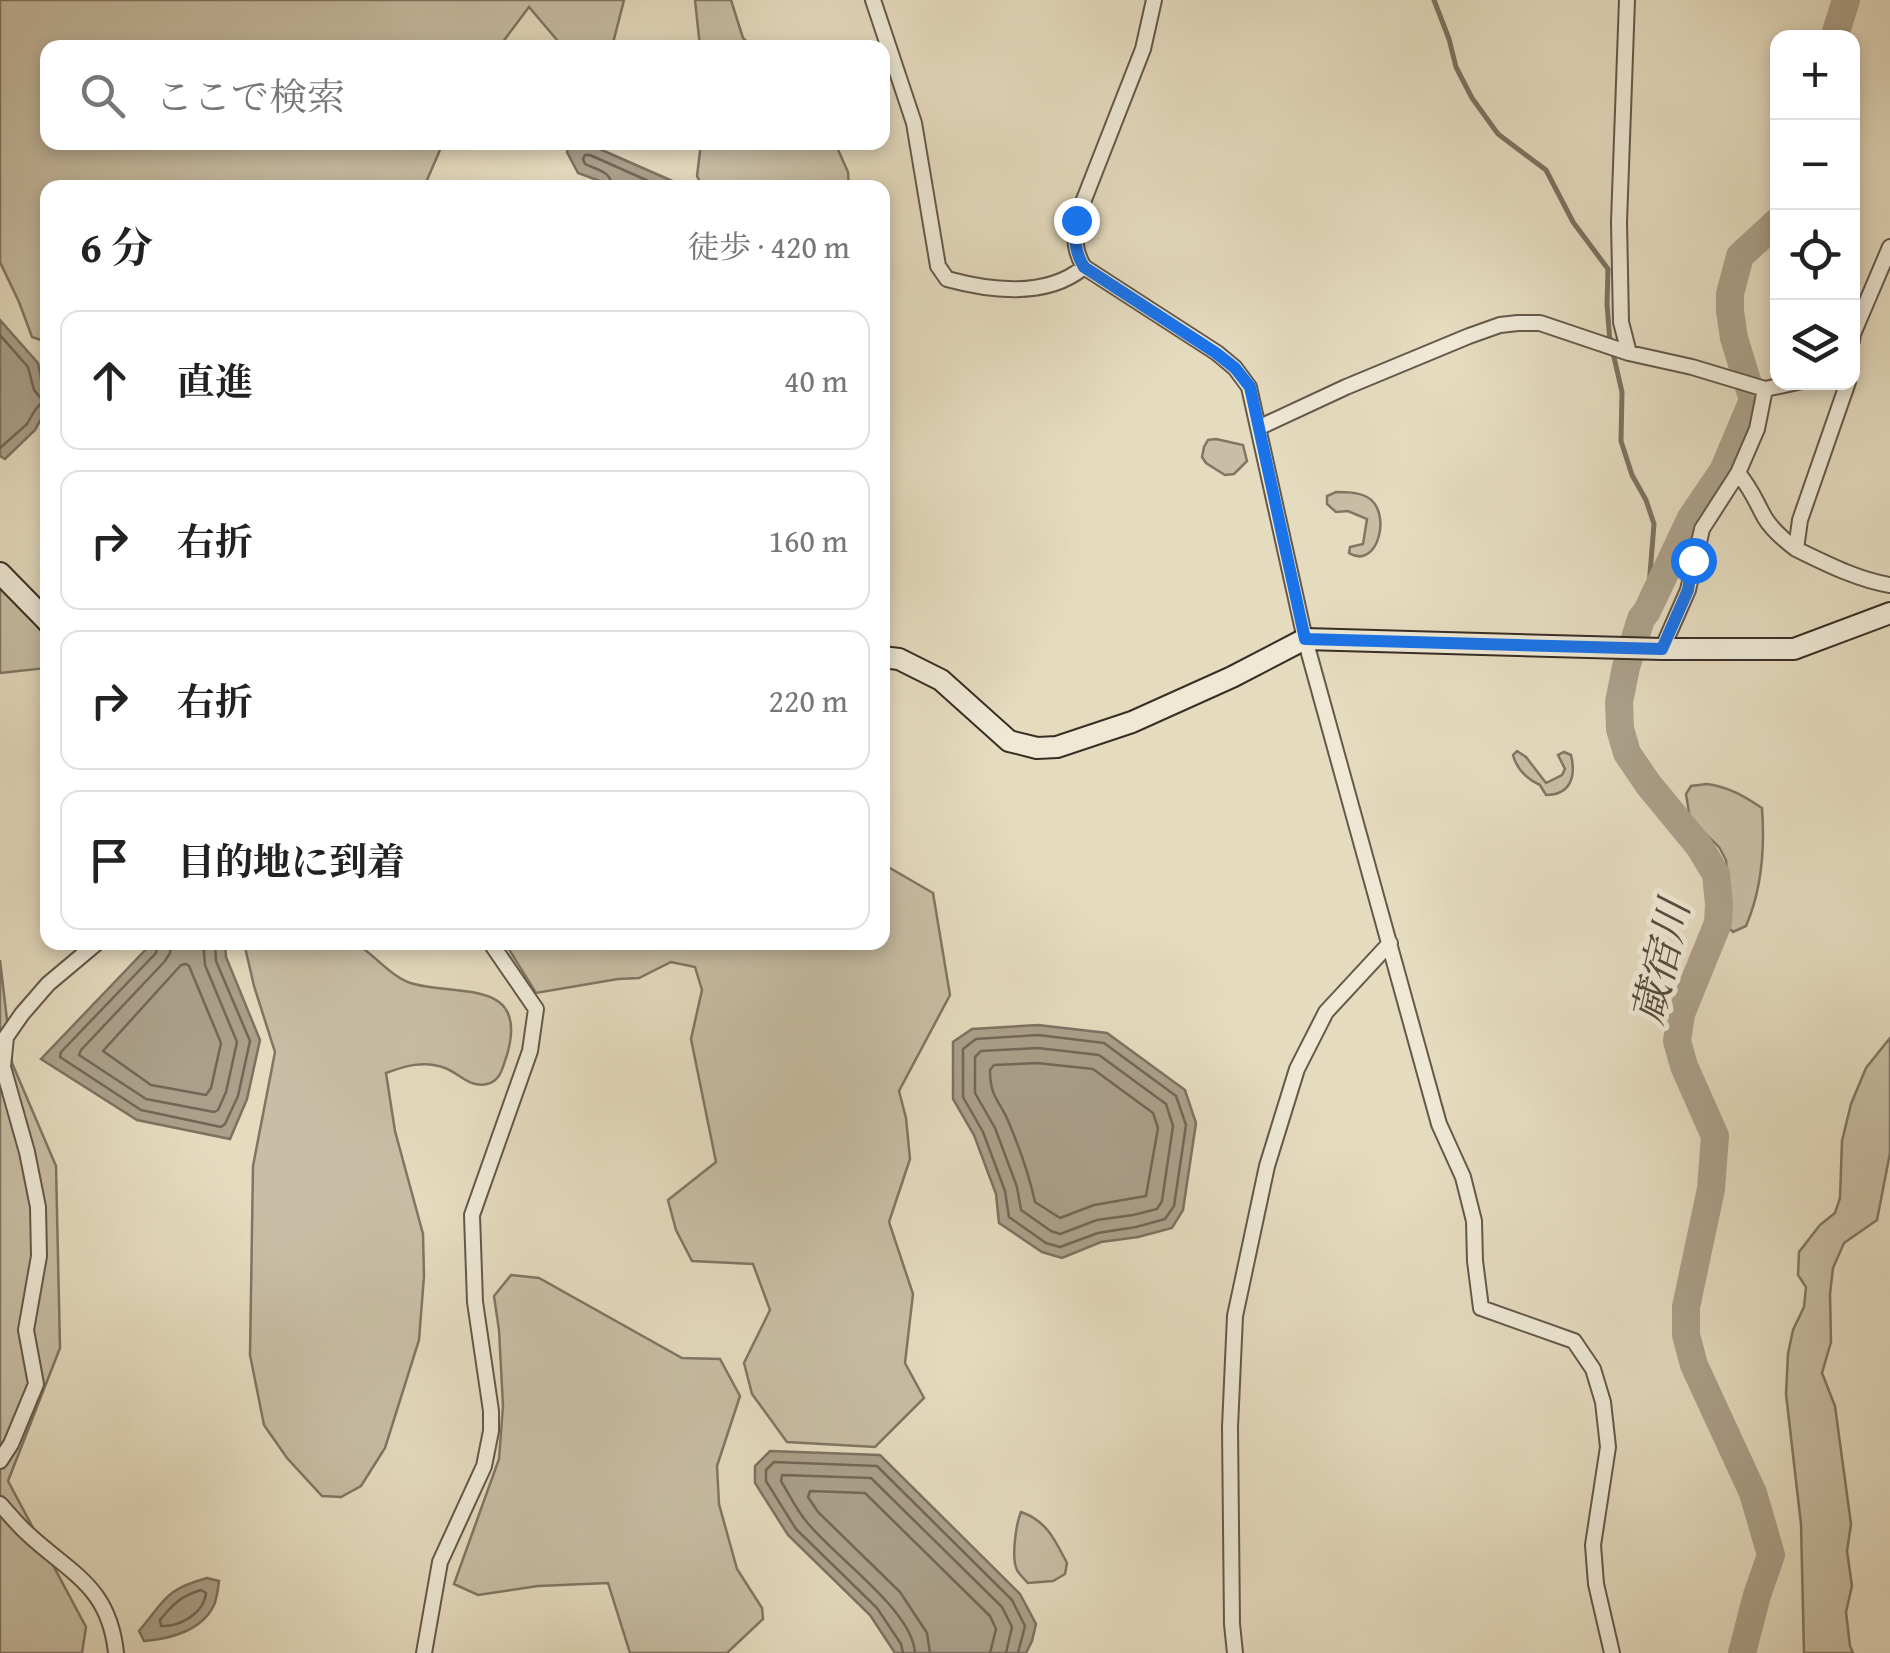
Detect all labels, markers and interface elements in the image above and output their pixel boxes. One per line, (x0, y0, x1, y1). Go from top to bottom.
map controls (1770, 30, 1860, 390)
button: + (1770, 30, 1860, 120)
search box (40, 40, 890, 150)
icon: search (75, 68, 130, 123)
text: ここで検索 (155, 68, 345, 124)
button: − (1770, 120, 1860, 210)
route end (1054, 198, 1100, 244)
button: locate (1770, 210, 1860, 300)
text: 6 分 (80, 216, 153, 277)
text: 徒歩 · 420 m (687, 223, 850, 270)
button: layers (1770, 300, 1860, 390)
icon: ahead (82, 353, 137, 408)
text: 直進 (177, 353, 253, 409)
text: 40 m (784, 357, 848, 404)
icon: right (82, 513, 137, 568)
text: 右折 (177, 513, 253, 569)
text: 160 m (769, 517, 848, 564)
route start (1671, 538, 1717, 584)
icon: right (82, 673, 137, 728)
text: 右折 (177, 673, 253, 729)
text: 220 m (769, 677, 848, 724)
icon: arrive (82, 833, 137, 888)
text: 目的地に到着 (177, 833, 405, 889)
water label: 蔵宿川 (1616, 890, 1705, 1030)

